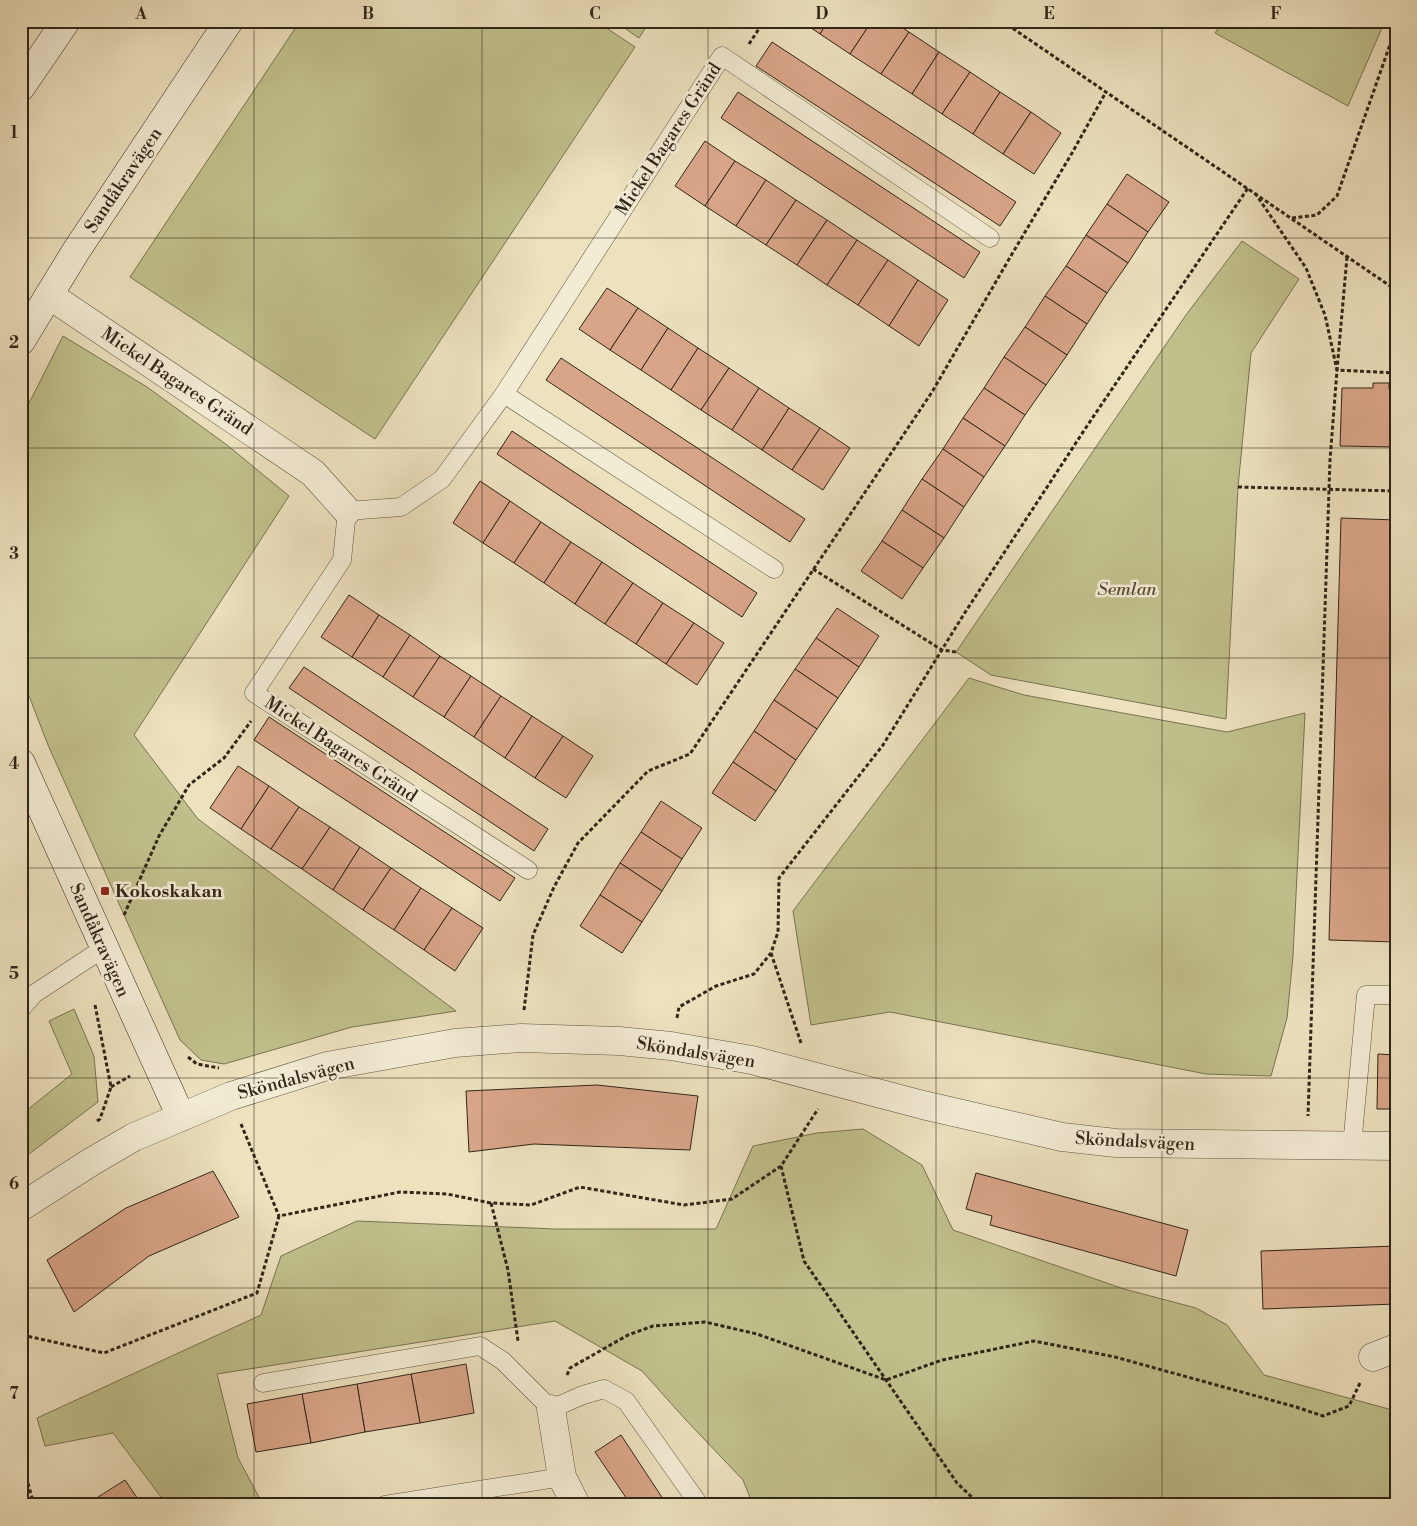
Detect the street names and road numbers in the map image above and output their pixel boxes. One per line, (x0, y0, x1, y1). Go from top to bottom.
street label: Mickel Bagares Gränd (610, 58, 727, 220)
street label: Sandåkravägen (80, 123, 167, 237)
street label: Mickel Bagares Gränd (97, 322, 258, 441)
street label: Mickel Bagares Gränd (260, 691, 422, 808)
street label: Sandåkravägen (64, 880, 135, 1001)
street label: Sköndalsvägen (635, 1032, 757, 1073)
street label: Sköndalsvägen (235, 1052, 357, 1105)
street label: Sköndalsvägen (1074, 1127, 1196, 1156)

